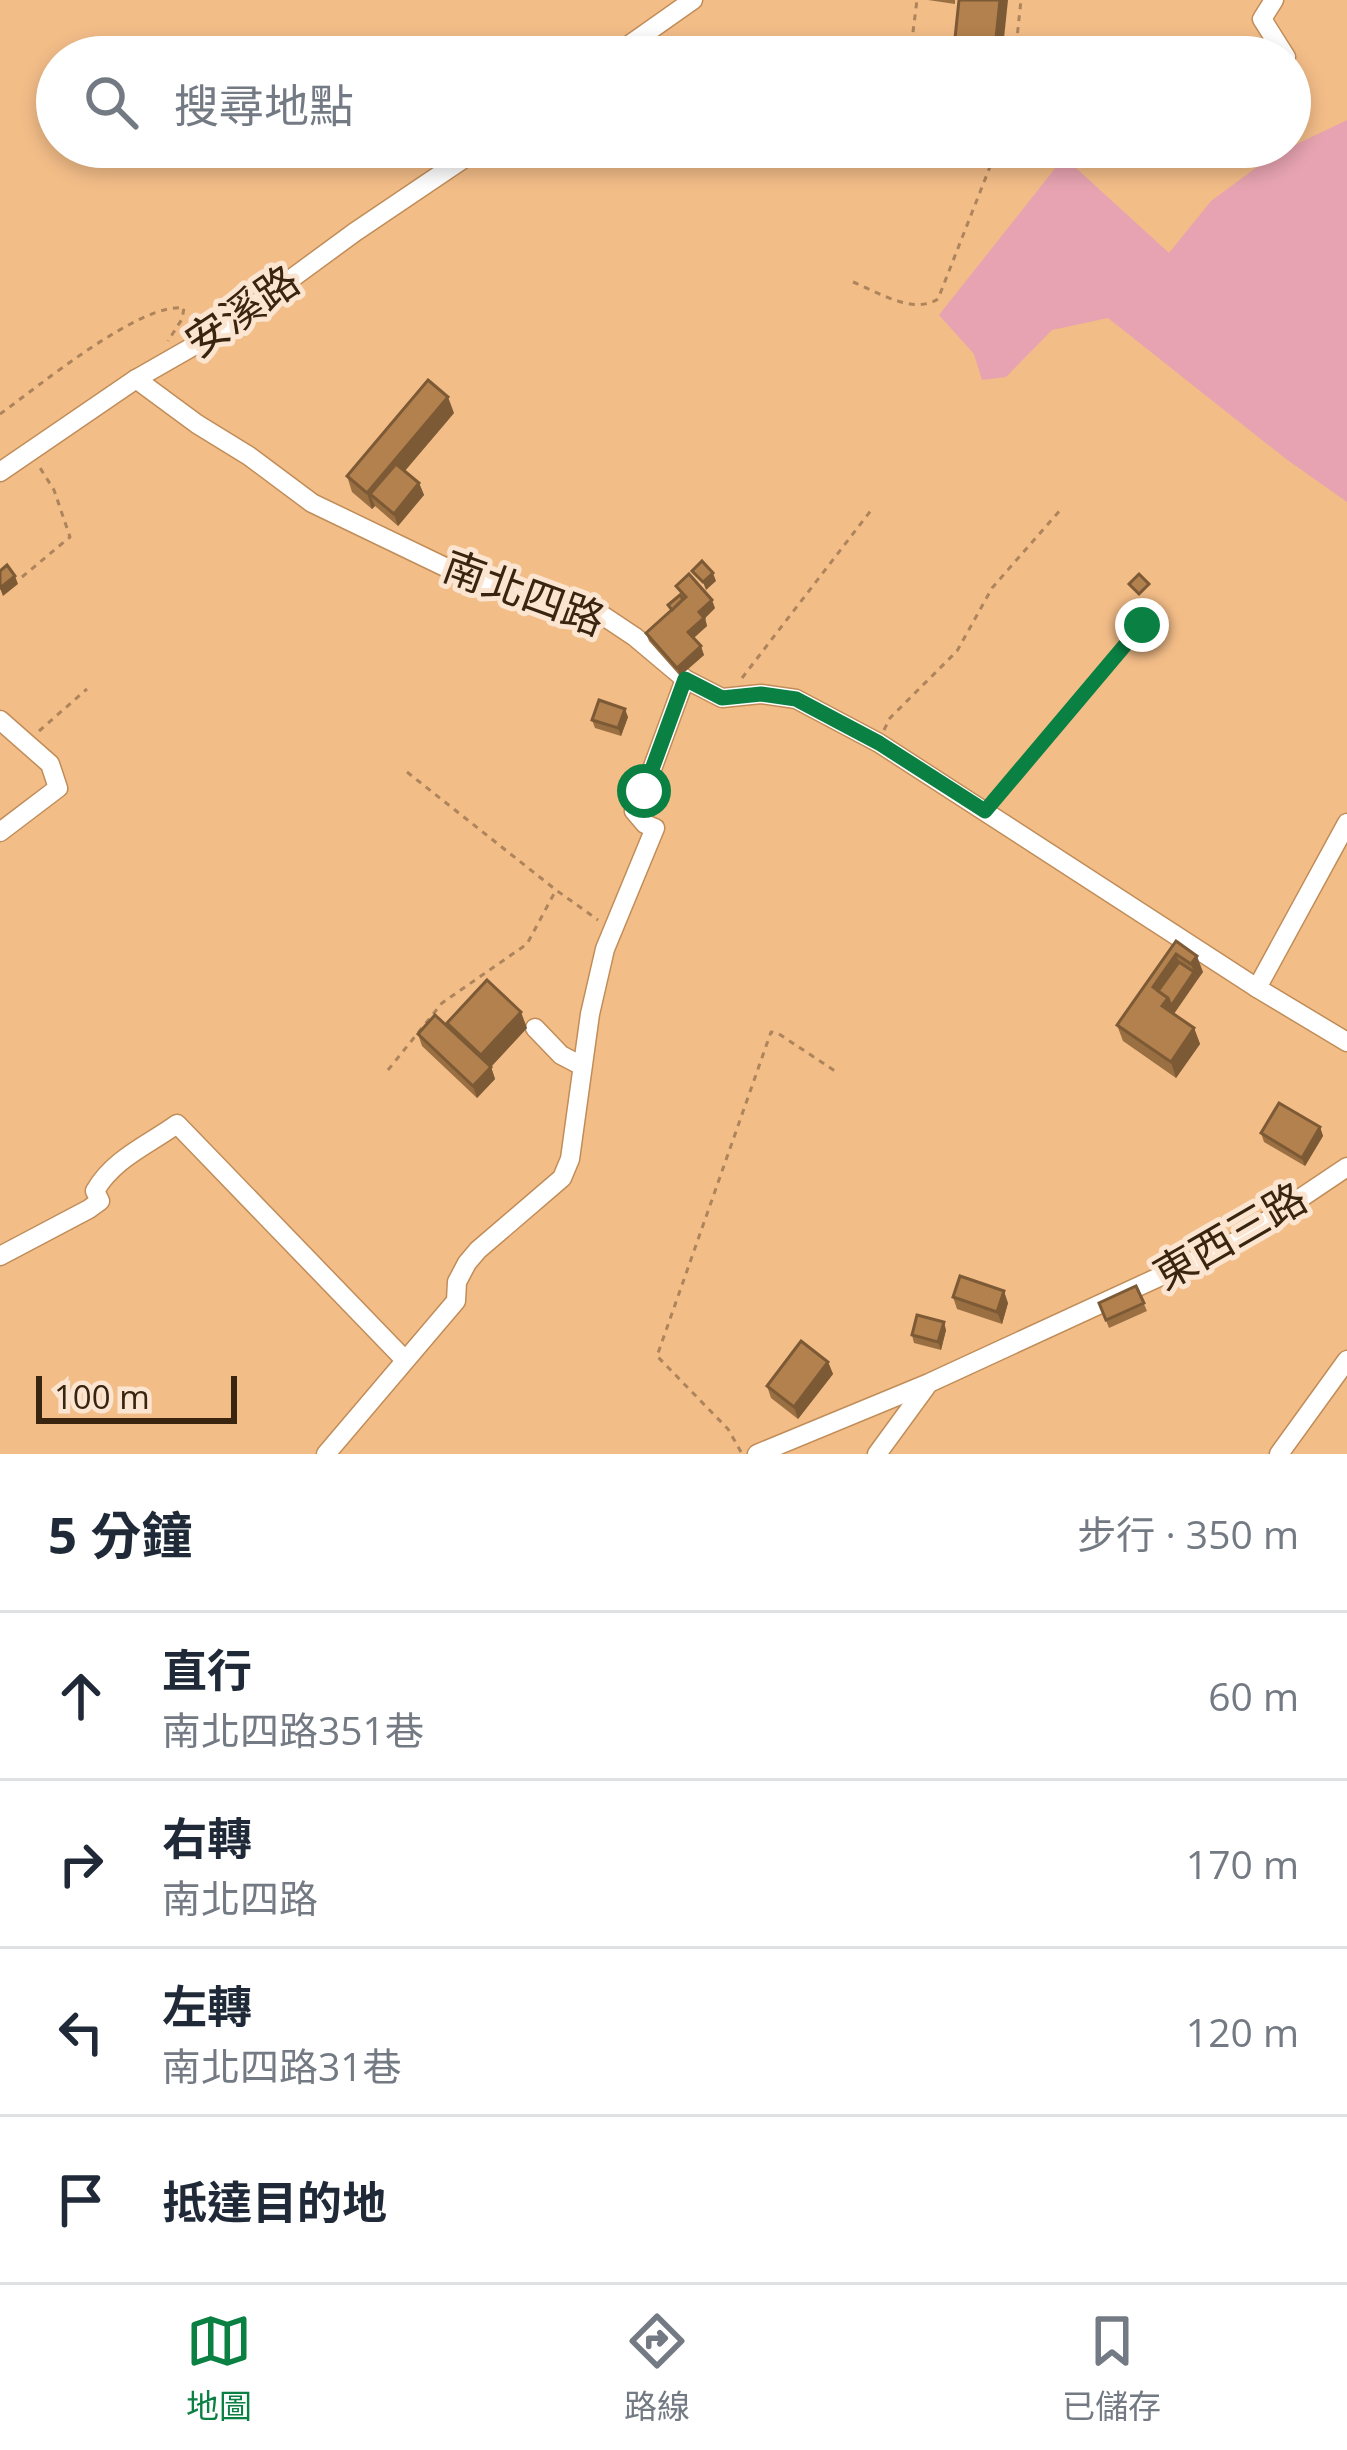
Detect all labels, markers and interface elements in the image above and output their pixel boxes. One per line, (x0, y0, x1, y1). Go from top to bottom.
search box (36, 36, 1311, 168)
icon: search (78, 69, 144, 135)
text: 搜尋地點 (174, 74, 354, 135)
street label: 安溪路 (173, 251, 309, 369)
street label: 南北四路 (436, 536, 613, 647)
route end (1115, 598, 1169, 652)
route start (617, 764, 671, 818)
street label: 東西三路 (1142, 1168, 1316, 1301)
scale bar (36, 1370, 237, 1423)
text: 100 m (54, 1374, 150, 1419)
text: 5 分鐘 (48, 1499, 192, 1569)
text: 步行 · 350 m (1077, 1507, 1299, 1560)
text: 直行 (162, 1639, 252, 1700)
icon: ahead (48, 1663, 114, 1729)
text: 60 m (1208, 1669, 1299, 1722)
text: 南北四路351巷 (162, 1703, 424, 1756)
text: 右轉 (162, 1807, 252, 1868)
icon: right (48, 1831, 114, 1897)
text: 170 m (1186, 1837, 1299, 1890)
text: 南北四路 (162, 1871, 318, 1924)
text: 左轉 (162, 1975, 252, 2036)
icon: left (48, 1999, 114, 2065)
text: 120 m (1186, 2005, 1299, 2058)
text: 南北四路31巷 (162, 2039, 402, 2092)
icon: arrive (48, 2167, 114, 2233)
text: 抵達目的地 (162, 2171, 387, 2232)
tab: 地圖 (186, 2308, 252, 2428)
tab: 路線 (624, 2308, 690, 2428)
tab: 已儲存 (1062, 2308, 1161, 2428)

